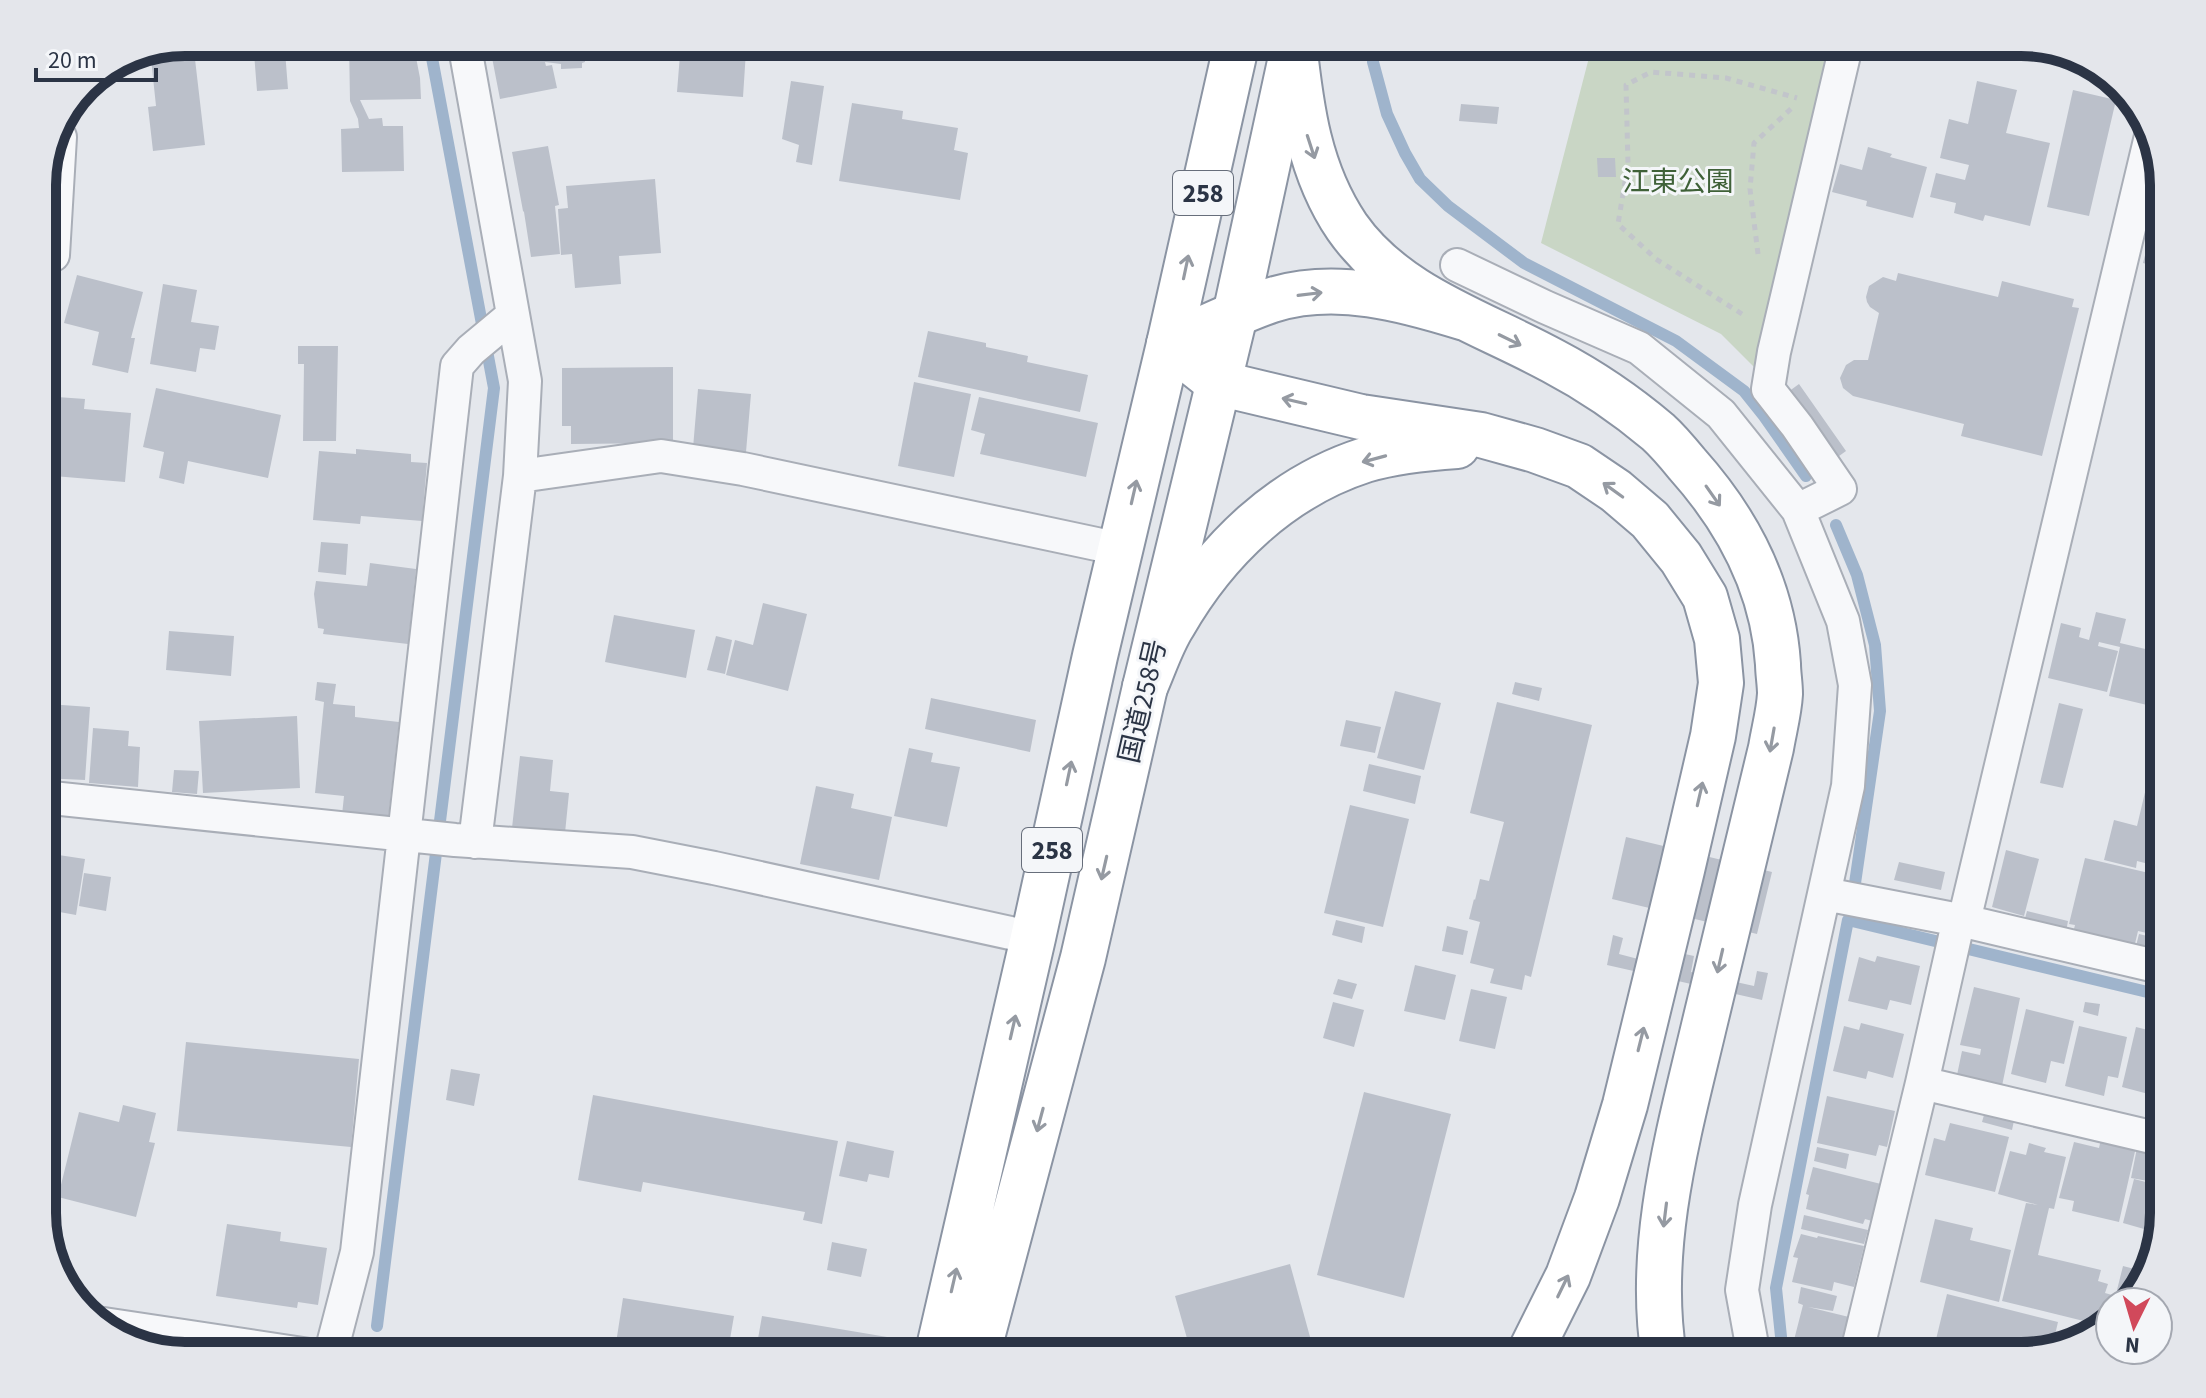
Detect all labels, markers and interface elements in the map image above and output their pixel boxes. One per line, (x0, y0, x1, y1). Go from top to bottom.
scale bar (36, 32, 156, 82)
text: 20 m (48, 43, 97, 78)
one-way arrow (1304, 134, 1319, 160)
park label: 江東公園 (1622, 162, 1734, 202)
road number: 258 (1173, 171, 1233, 215)
one-way arrow (1179, 255, 1194, 281)
one-way arrow (1297, 286, 1322, 301)
one-way arrow (1497, 333, 1521, 348)
one-way arrow (1282, 392, 1308, 407)
one-way arrow (1362, 452, 1388, 467)
one-way arrow (1127, 480, 1142, 506)
one-way arrow (1603, 481, 1624, 498)
one-way arrow (1705, 485, 1721, 507)
street label: 国道258号 (1109, 635, 1177, 767)
one-way arrow (1764, 727, 1779, 753)
one-way arrow (1062, 760, 1077, 786)
one-way arrow (1693, 782, 1708, 808)
road number: 258 (1022, 828, 1082, 872)
one-way arrow (1096, 854, 1111, 880)
one-way arrow (1712, 948, 1727, 974)
one-way arrow (1006, 1014, 1021, 1040)
one-way arrow (1634, 1026, 1649, 1052)
one-way arrow (1032, 1106, 1047, 1132)
one-way arrow (1658, 1201, 1673, 1228)
one-way arrow (948, 1268, 963, 1293)
one-way arrow (1555, 1275, 1571, 1299)
north arrow (2094, 1286, 2174, 1366)
text: N (2124, 1328, 2141, 1362)

